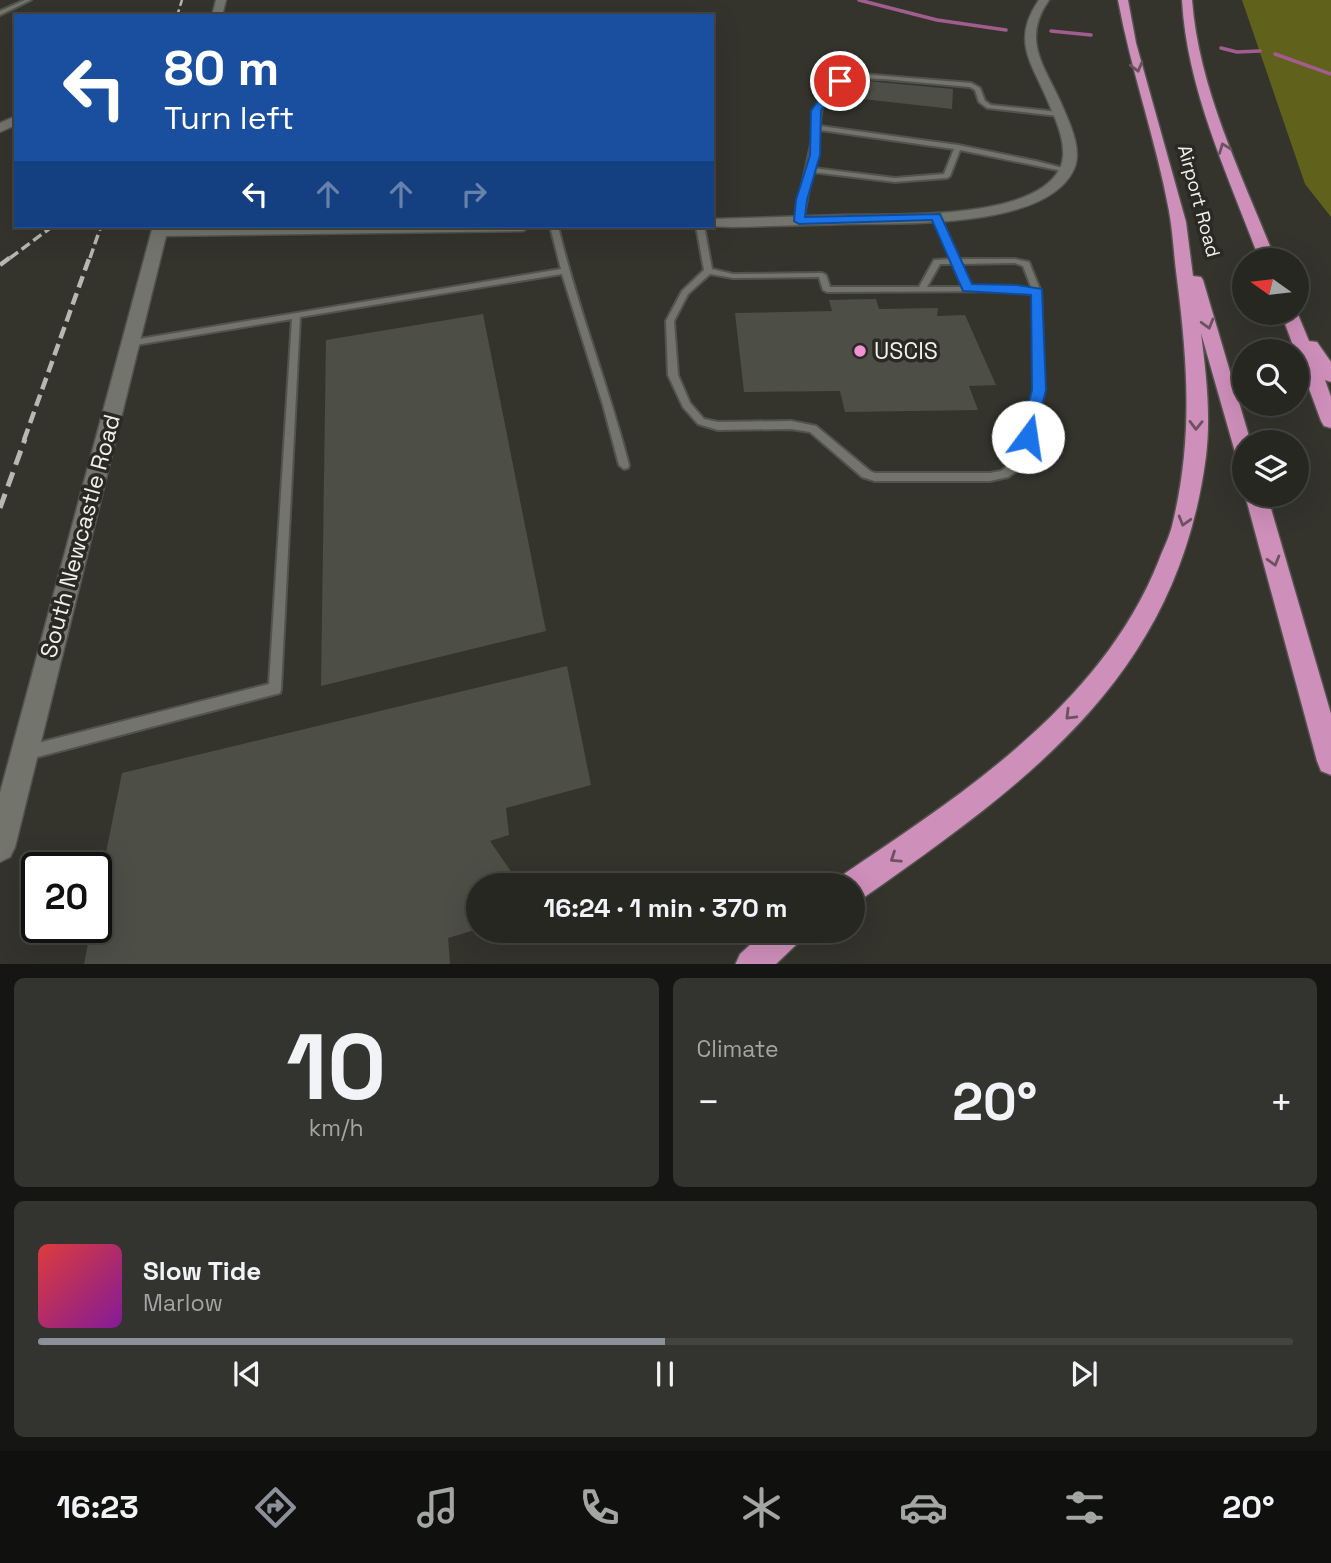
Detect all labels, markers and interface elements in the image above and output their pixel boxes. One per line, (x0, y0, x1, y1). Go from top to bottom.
text: 80 m (164, 37, 279, 99)
icon: left (49, 42, 140, 133)
pin (810, 51, 870, 111)
one-way arrow (1129, 60, 1144, 72)
icon: arrive (821, 62, 859, 100)
text: Turn left (164, 98, 294, 138)
street label: Airport Road (1172, 142, 1226, 260)
one-way arrow (1219, 142, 1233, 154)
icon: left (236, 175, 274, 213)
icon: ahead (309, 175, 347, 213)
icon: ahead (382, 175, 420, 213)
icon: right (455, 175, 493, 213)
north arrow (1232, 248, 1309, 326)
map controls (1232, 248, 1309, 507)
one-way arrow (1199, 317, 1214, 329)
place label: USCIS (874, 336, 938, 366)
button: search (1232, 339, 1309, 416)
marker: USCIS (852, 343, 868, 359)
position arrow (991, 400, 1065, 474)
street label: South Newcastle Road (33, 411, 127, 661)
one-way arrow (1188, 420, 1204, 430)
button: layers (1232, 430, 1309, 507)
one-way arrow (1177, 515, 1192, 527)
one-way arrow (1266, 555, 1281, 567)
one-way arrow (1066, 706, 1079, 719)
one-way arrow (889, 850, 902, 863)
speed limit sign: 20 (21, 852, 112, 943)
text: 16:24 · 1 min · 370 m (543, 891, 788, 925)
text: 10 (286, 1009, 386, 1126)
text: Climate (697, 1034, 779, 1064)
text: 20° (952, 1069, 1037, 1135)
text: − (697, 1078, 720, 1126)
text: + (1269, 1078, 1293, 1126)
text: km/h (309, 1113, 364, 1143)
text: Slow Tide (143, 1254, 261, 1288)
text: Marlow (143, 1288, 223, 1318)
icon: previous (228, 1355, 266, 1393)
icon: pause (646, 1355, 684, 1393)
icon: next (1065, 1355, 1103, 1393)
icon: directions (251, 1483, 300, 1532)
icon: music (413, 1483, 462, 1532)
icon: phone (575, 1483, 624, 1532)
icon: climate (737, 1483, 786, 1532)
icon: car (899, 1483, 948, 1532)
icon: filters (1060, 1483, 1109, 1532)
text: 16:23 (56, 1487, 139, 1527)
text: 20° (1222, 1487, 1275, 1527)

